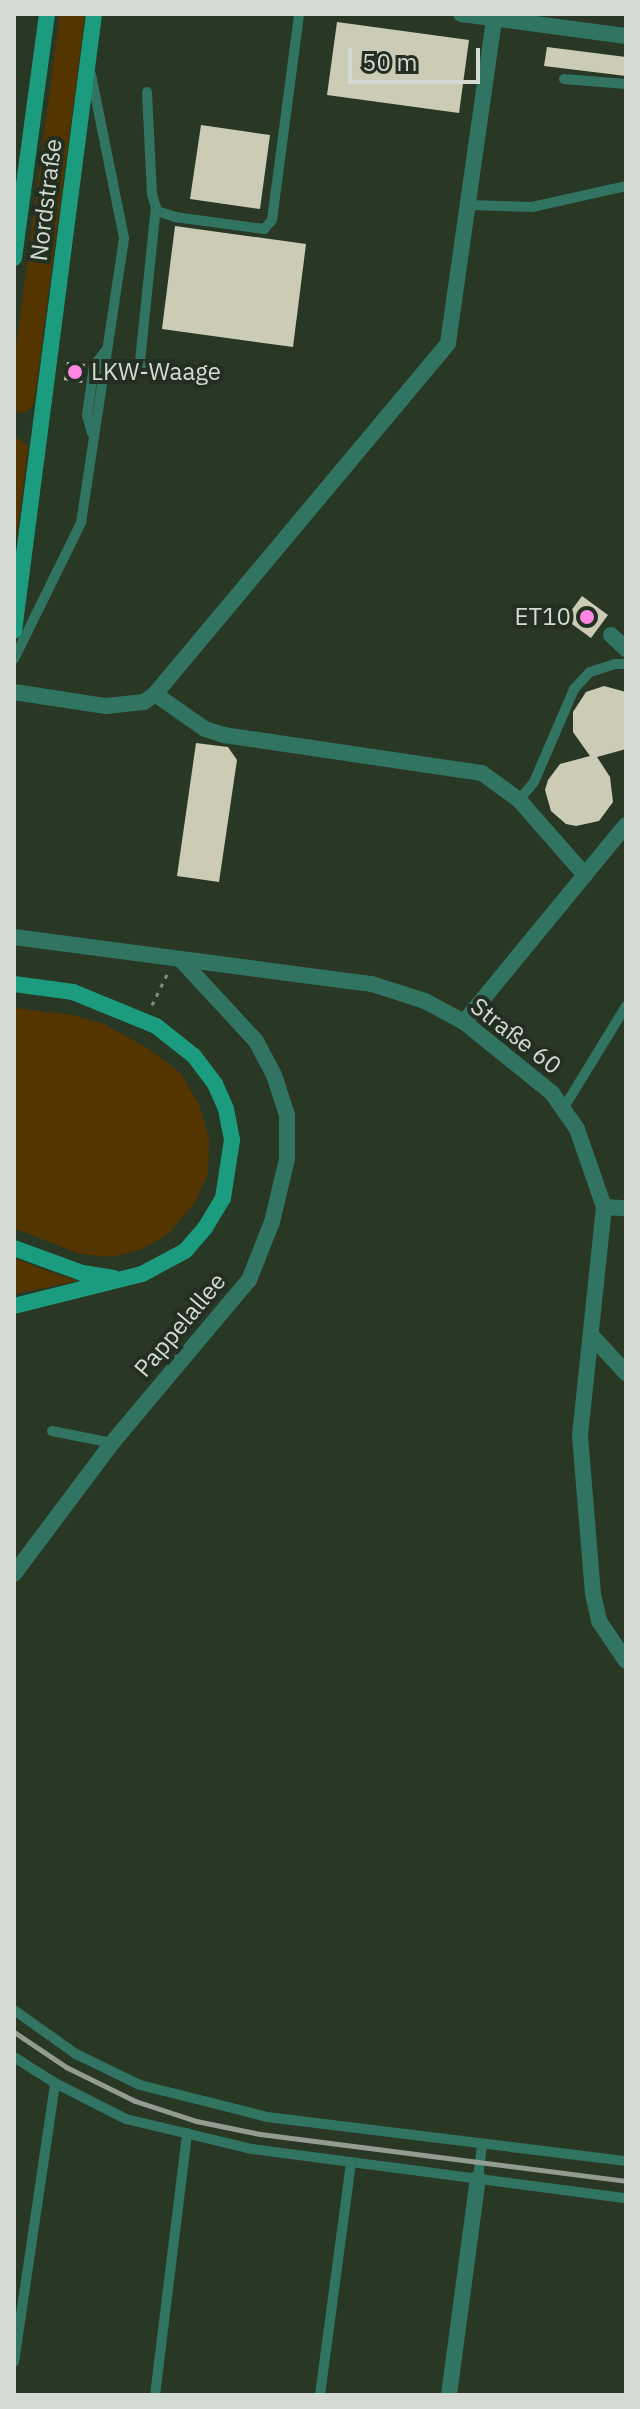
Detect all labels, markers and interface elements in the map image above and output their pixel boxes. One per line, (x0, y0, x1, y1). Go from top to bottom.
scale bar (352, 32, 484, 82)
text: 50 m (362, 46, 417, 78)
street label: Nordstraße (24, 137, 68, 263)
place label: LKW-Waage (91, 358, 221, 386)
marker: LKW-Waage (66, 363, 84, 381)
place label: ET10 (514, 603, 571, 631)
marker: ET10 (578, 608, 596, 626)
street label: Straße 60 (465, 992, 567, 1080)
street label: Pappelallee (128, 1267, 232, 1383)

